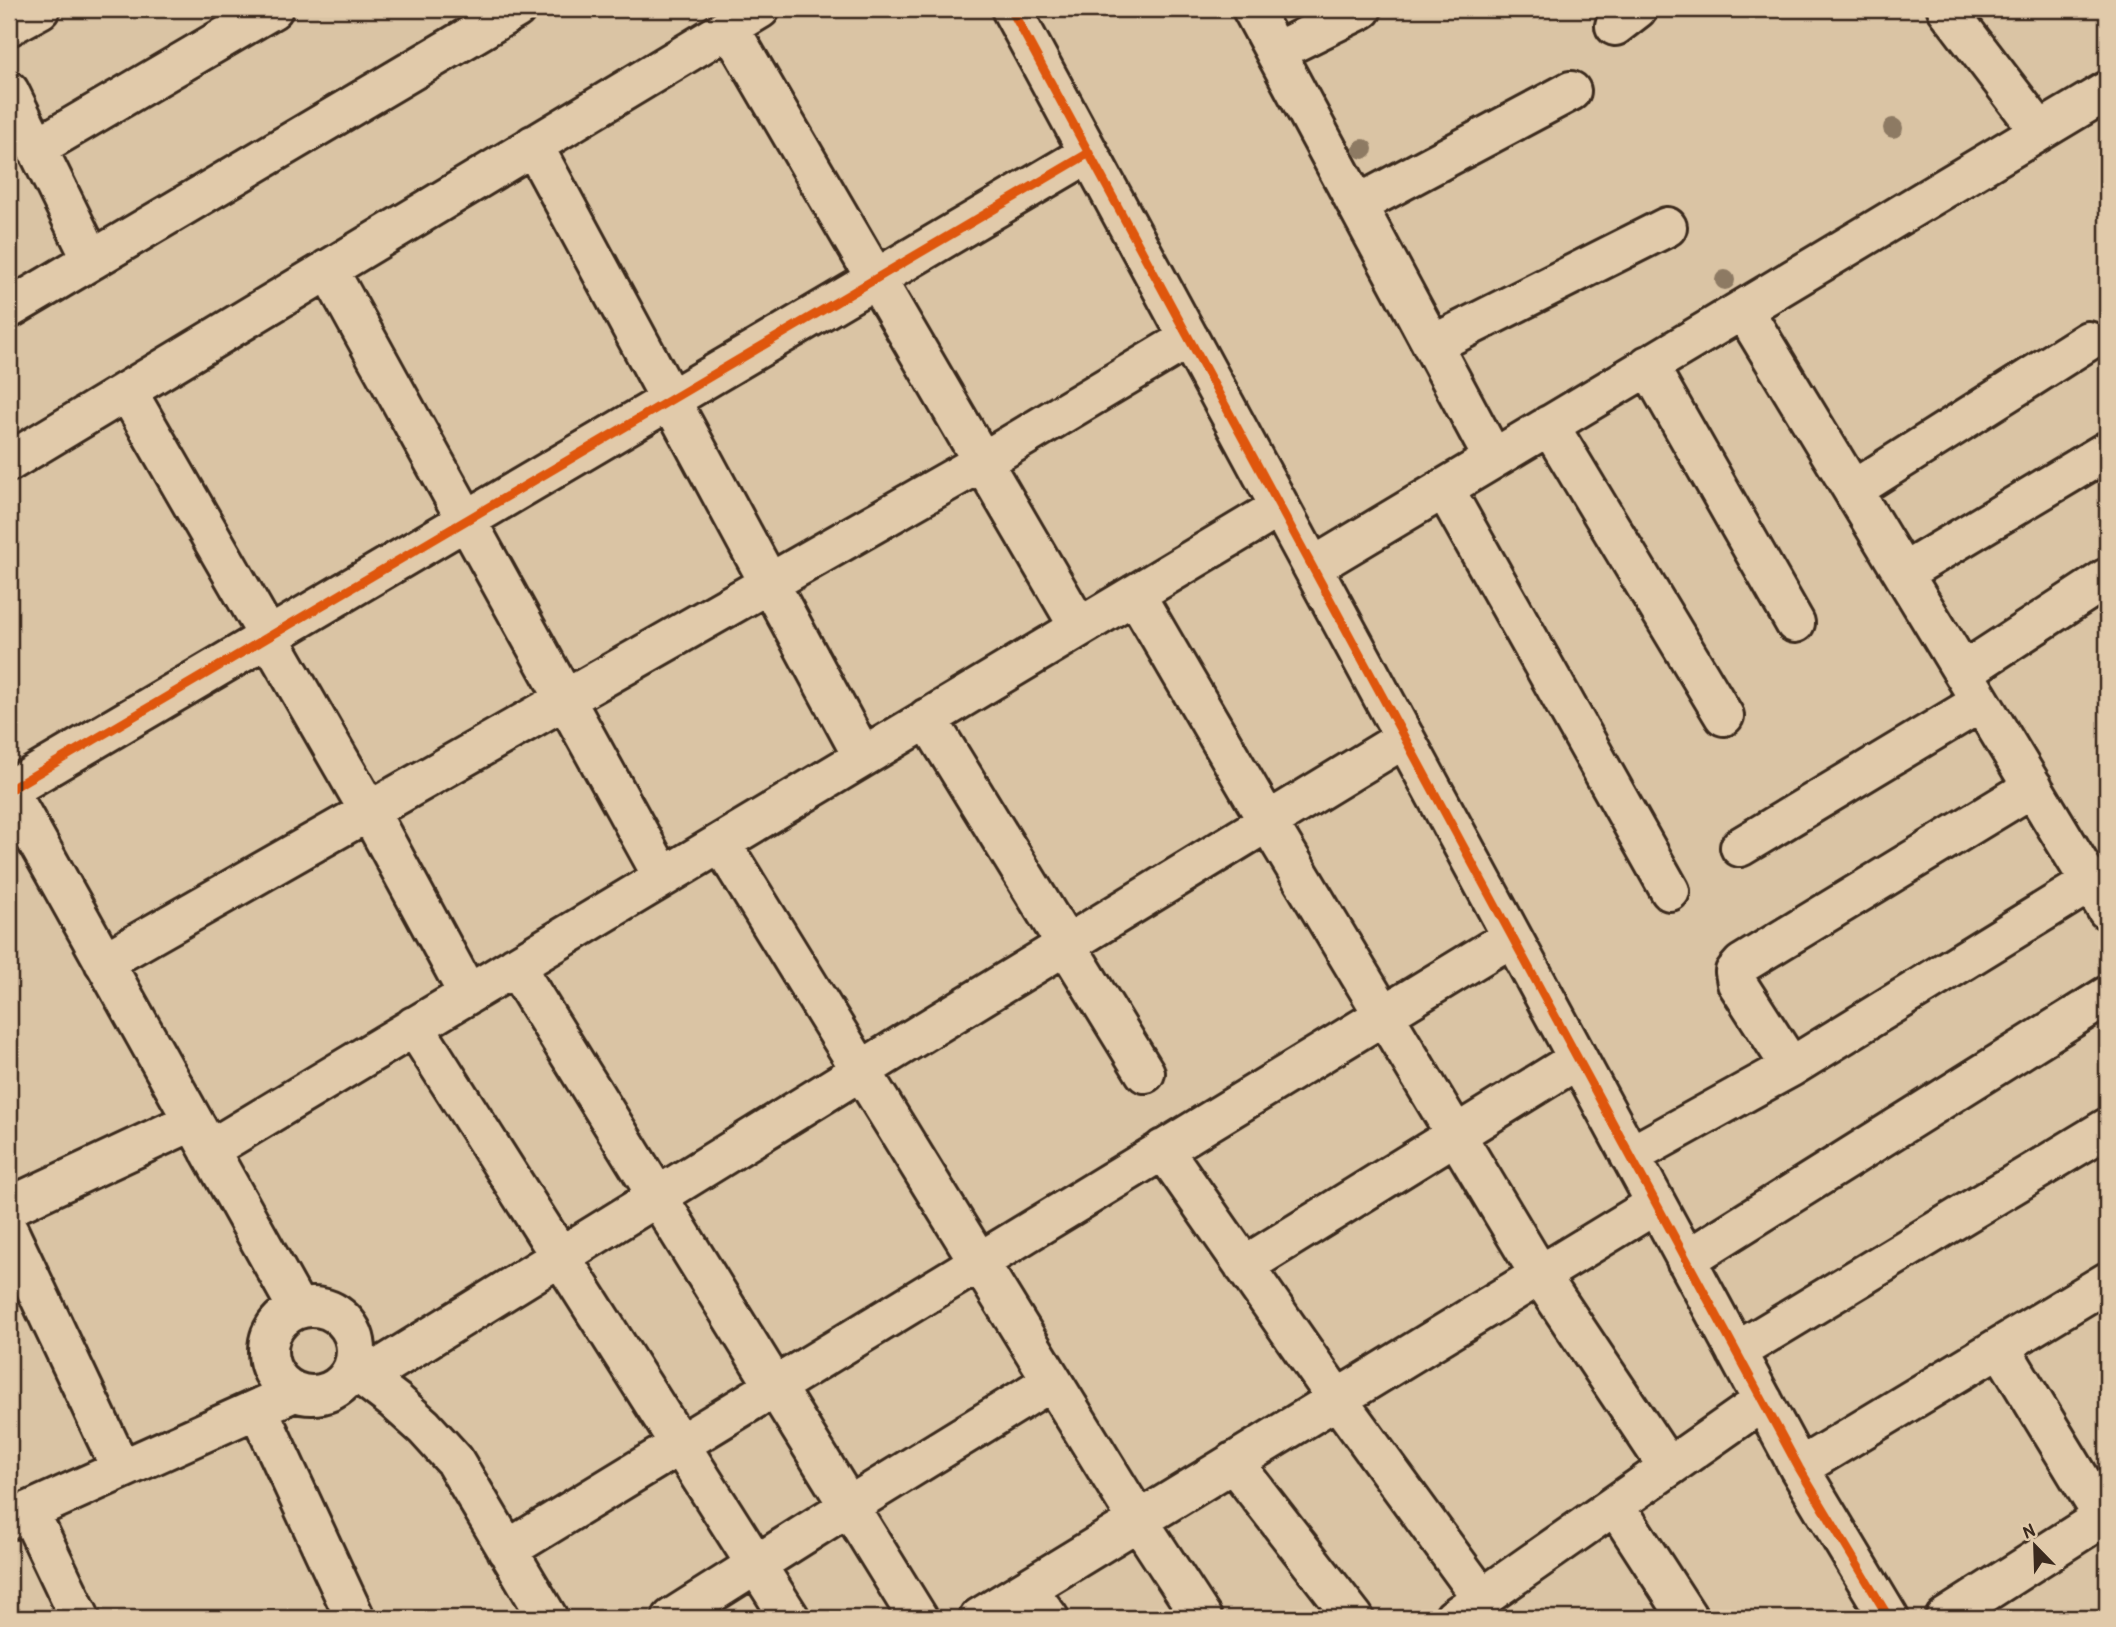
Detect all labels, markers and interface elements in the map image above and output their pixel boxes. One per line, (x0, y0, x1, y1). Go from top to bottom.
north arrow (2000, 1512, 2070, 1582)
text: N (2019, 1516, 2038, 1544)

